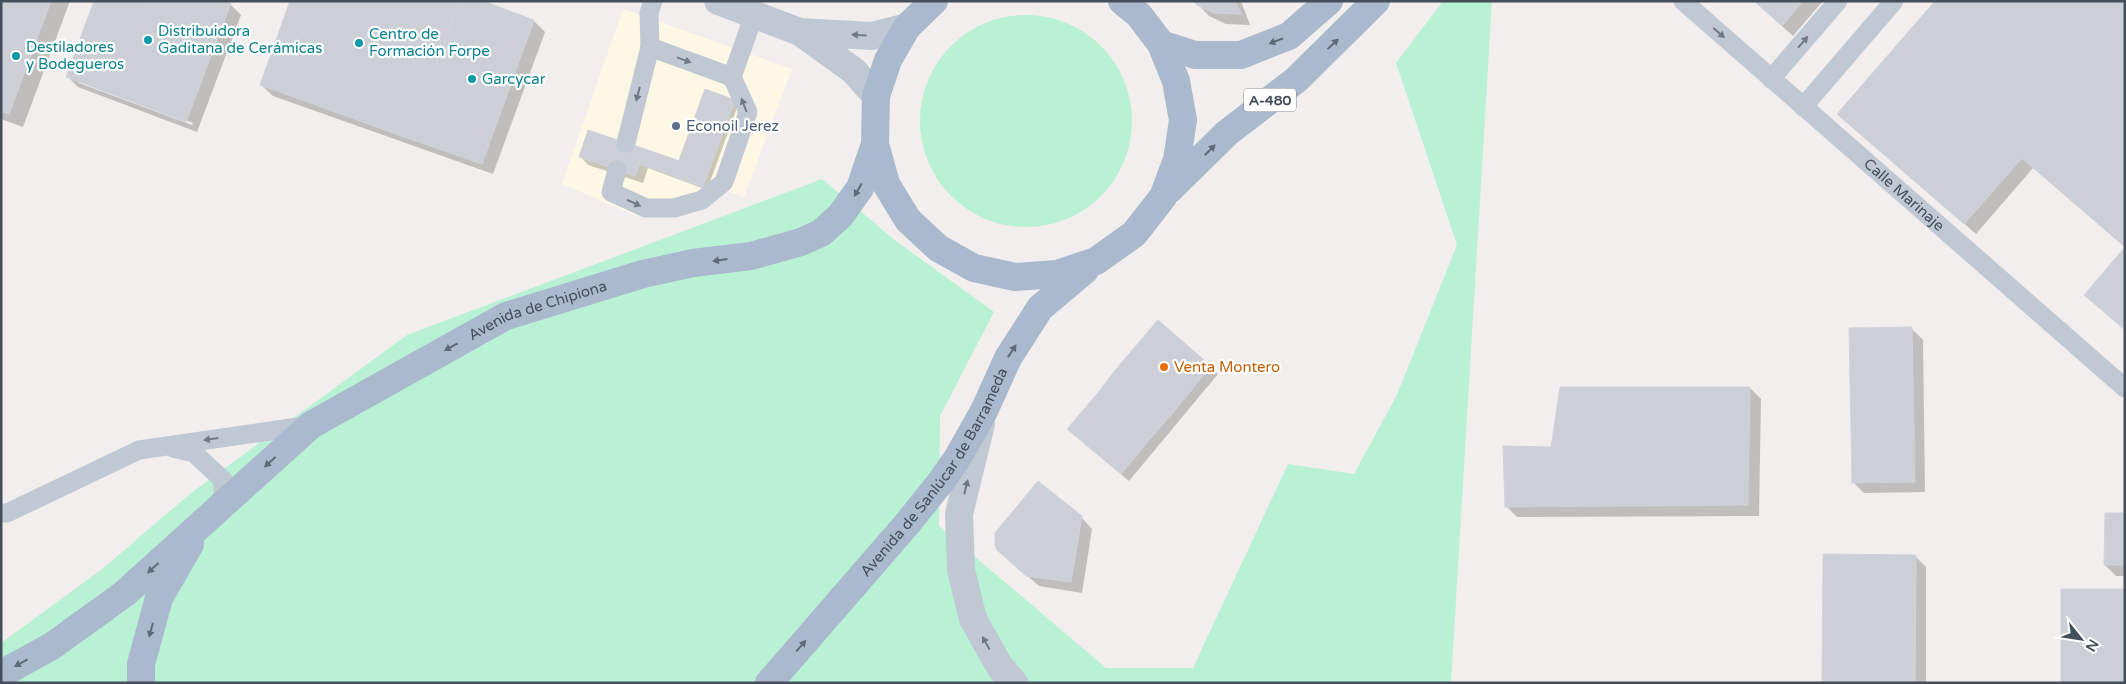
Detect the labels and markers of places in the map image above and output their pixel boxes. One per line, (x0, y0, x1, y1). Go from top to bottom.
place label: Distribuidora Gaditana de Cerámicas (158, 22, 322, 57)
place label: Centro de Formación Forpe (369, 25, 490, 60)
marker: Distribuidora Gaditana de Cerámicas (142, 34, 154, 46)
marker: Centro de Formación Forpe (353, 37, 365, 49)
place label: Destiladores y Bodegueros (26, 38, 124, 73)
marker: Destiladores y Bodegueros (10, 50, 22, 62)
place label: Garcycar (482, 70, 546, 88)
marker: Garcycar (466, 73, 478, 85)
place label: Econoil Jerez (686, 117, 779, 135)
marker: Econoil Jerez (670, 120, 682, 132)
place label: Venta Montero (1174, 358, 1280, 376)
marker: Venta Montero (1158, 361, 1170, 373)

